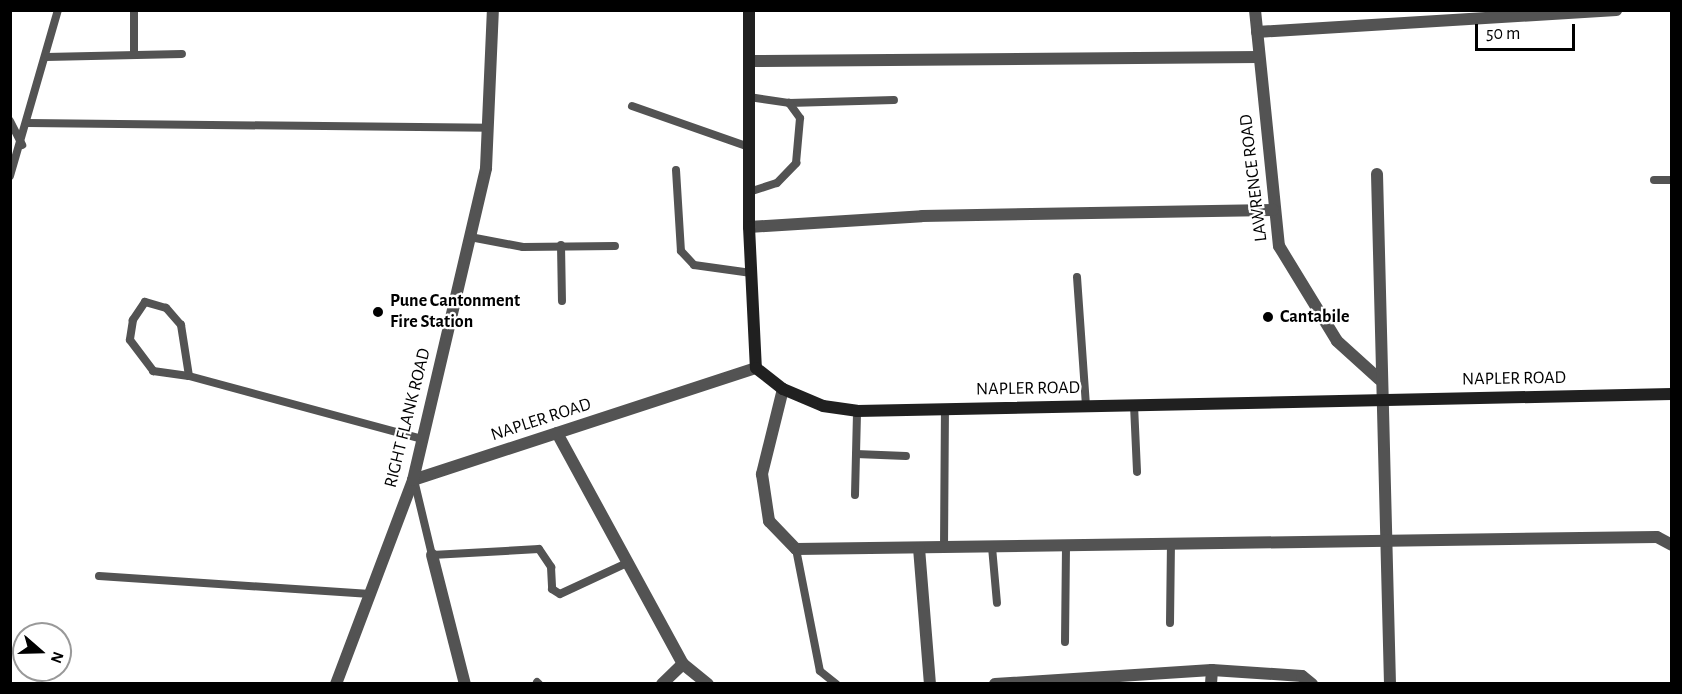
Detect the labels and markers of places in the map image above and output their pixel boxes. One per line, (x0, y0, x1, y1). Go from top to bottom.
place label: Pune Cantonment Fire Station (390, 291, 520, 334)
marker: Pune Cantonment Fire Station (371, 305, 385, 319)
place label: Cantabile (1280, 306, 1349, 328)
marker: Cantabile (1261, 310, 1275, 324)

